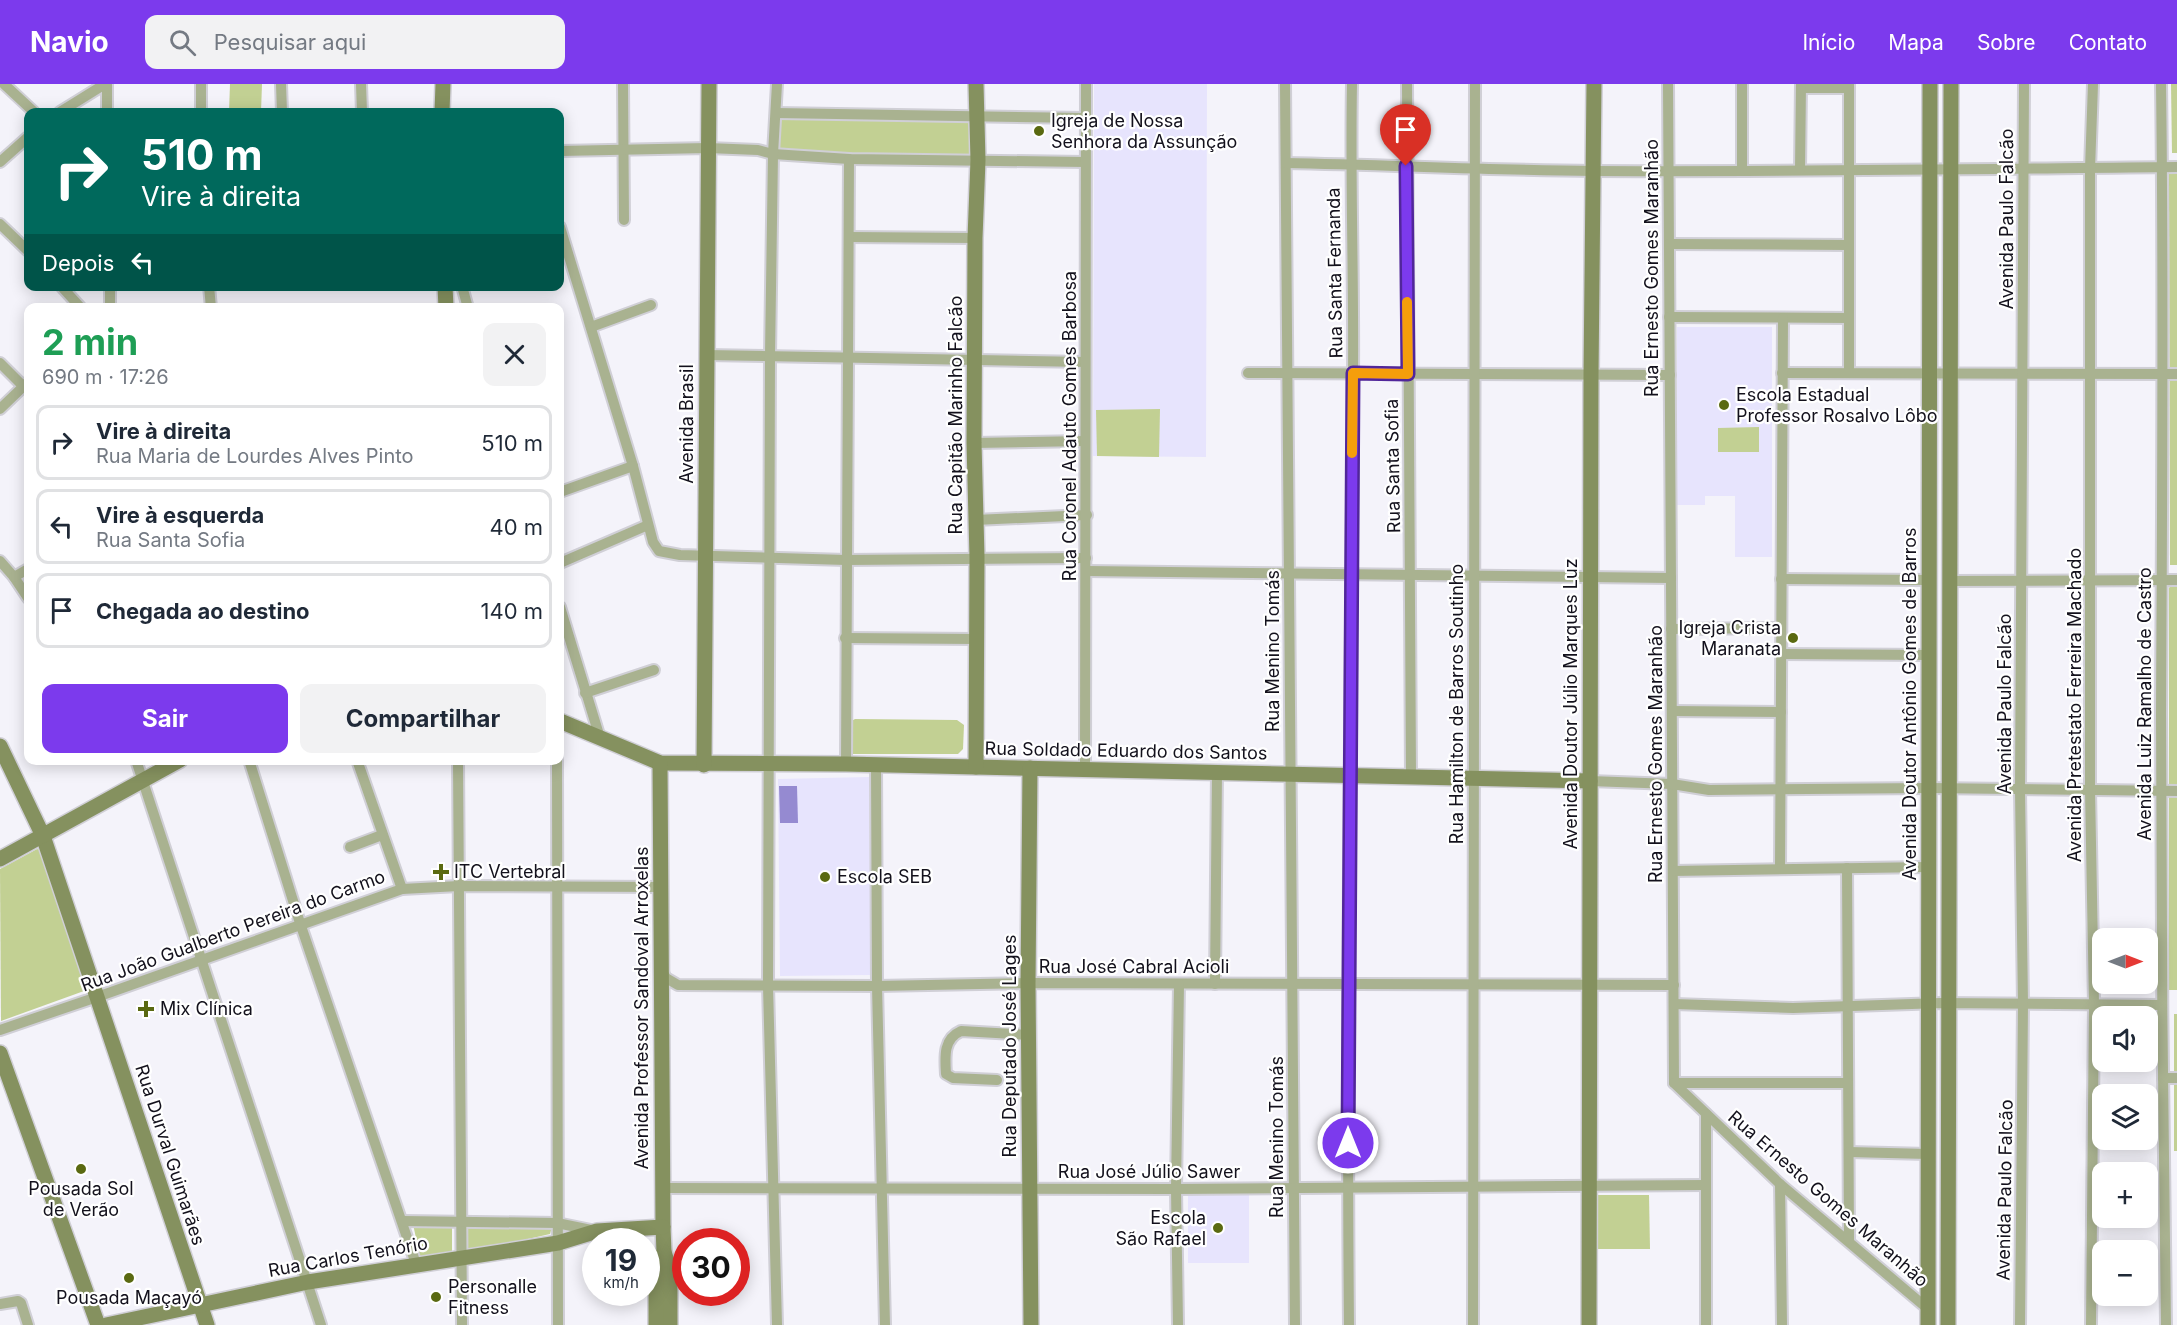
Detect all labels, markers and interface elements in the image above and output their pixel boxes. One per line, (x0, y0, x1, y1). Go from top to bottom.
search box (145, 15, 565, 69)
text: Navio (30, 25, 109, 59)
icon: search (166, 26, 199, 59)
text: Pesquisar aqui (214, 29, 366, 55)
text: Início (1802, 30, 1855, 55)
text: Mapa (1888, 30, 1944, 55)
text: Sobre (1977, 30, 2036, 55)
text: Contato (2069, 30, 2147, 55)
pin (1380, 104, 1431, 166)
place label: Igreja de Nossa Senhora da Assunção (1051, 110, 1237, 152)
icon: arrive (1389, 113, 1422, 146)
marker: Igreja de Nossa Senhora da Assunção (1032, 124, 1046, 138)
street label: Avenida Paulo Falcão (1996, 128, 2017, 310)
text: 510 m (141, 129, 263, 180)
icon: right (42, 132, 120, 210)
street label: Rua Ernesto Gomes Maranhão (1641, 139, 1662, 397)
text: Vire à direita (141, 180, 301, 213)
street label: Rua Santa Fernanda (1323, 187, 1346, 359)
icon: left (126, 246, 159, 279)
text: Depois (42, 250, 114, 276)
street label: Rua Coronel Adauto Gomes Barbosa (1059, 271, 1080, 581)
street label: Rua Capitão Marinho Falcão (945, 296, 966, 534)
text: 2 min (42, 320, 138, 364)
button: close (483, 323, 546, 386)
street label: Avenida Brasil (676, 364, 697, 484)
text: 690 m · 17:26 (42, 365, 169, 389)
place label: Escola Estadual Professor Rosalvo Lôbo (1736, 384, 1938, 426)
marker: Escola Estadual Professor Rosalvo Lôbo (1717, 398, 1731, 412)
street label: Rua Santa Sofia (1381, 399, 1404, 533)
text: Vire à direita (96, 418, 231, 444)
icon: right (45, 426, 78, 459)
text: 510 m (481, 430, 543, 456)
text: Rua Maria de Lourdes Alves Pinto (96, 444, 414, 468)
text: Vire à esquerda (96, 502, 264, 528)
icon: left (45, 510, 78, 543)
text: 40 m (489, 514, 543, 540)
street label: Avenida Doutor Antônio Gomes de Barros (1899, 527, 1920, 881)
text: Rua Santa Sofia (96, 528, 245, 552)
street label: Avenida Pretestato Ferreira Machado (2064, 548, 2085, 862)
street label: Avenida Doutor Júlio Marques Luz (1560, 558, 1581, 850)
street label: Rua Hamilton de Barros Soutinho (1446, 564, 1467, 844)
street label: Avenida Luiz Ramalho de Castro (2134, 567, 2155, 841)
street label: Rua Menino Tomás (1262, 570, 1283, 732)
icon: arrive (45, 594, 78, 627)
text: Chegada ao destino (96, 598, 310, 624)
text: 140 m (481, 598, 543, 624)
street label: Avenida Paulo Falcão (1994, 613, 2015, 795)
place label: Igreja Crista Maranata (1678, 617, 1781, 659)
street label: Rua Ernesto Gomes Maranhão (1645, 625, 1666, 883)
marker: Igreja Crista Maranata (1786, 631, 1800, 645)
button: Sair (42, 684, 288, 753)
button: Compartilhar (300, 684, 546, 753)
street label: Rua Soldado Eduardo dos Santos (984, 738, 1268, 763)
street label: Avenida Professor Sandoval Arroxelas (631, 846, 652, 1170)
place label: ITC Vertebral (454, 861, 566, 882)
marker: ITC Vertebral (432, 863, 450, 881)
street label: Rua João Gualberto Pereira do Carmo (78, 866, 388, 995)
place label: Escola SEB (837, 866, 932, 887)
marker: Escola SEB (818, 870, 832, 884)
north arrow (2092, 928, 2158, 994)
map controls (2092, 928, 2158, 1306)
street label: Rua Deputado José Lages (999, 935, 1020, 1157)
street label: Rua José Cabral Acioli (1039, 956, 1229, 977)
place label: Mix Clínica (160, 998, 253, 1019)
marker: Mix Clínica (137, 1000, 155, 1018)
button: sound (2092, 1006, 2158, 1072)
street label: Rua Menino Tomás (1266, 1056, 1287, 1218)
street label: Rua Durval Guimarães (131, 1062, 210, 1248)
button: layers (2092, 1084, 2158, 1150)
street label: Avenida Paulo Falcão (1992, 1099, 2017, 1281)
street label: Rua Ernesto Gomes Maranhão (1724, 1106, 1933, 1291)
position arrow (1316, 1111, 1380, 1175)
street label: Rua José Júlio Sawer (1058, 1161, 1240, 1182)
marker: Pousada Sol de Verão (74, 1162, 88, 1176)
button: + (2092, 1162, 2158, 1228)
place label: Pousada Sol de Verão (28, 1178, 134, 1220)
place label: Escola São Rafael (1116, 1207, 1206, 1249)
marker: Escola São Rafael (1211, 1221, 1225, 1235)
speed limit sign: 30 (672, 1228, 750, 1306)
street label: Rua Carlos Tenório (266, 1232, 429, 1281)
button: − (2092, 1240, 2158, 1306)
text: 19 (605, 1242, 637, 1278)
marker: Pousada Maçayó (122, 1271, 136, 1285)
text: km/h (603, 1273, 639, 1292)
place label: Personalle Fitness (448, 1276, 537, 1318)
place label: Pousada Maçayó (56, 1287, 202, 1308)
marker: Personalle Fitness (429, 1290, 443, 1304)

